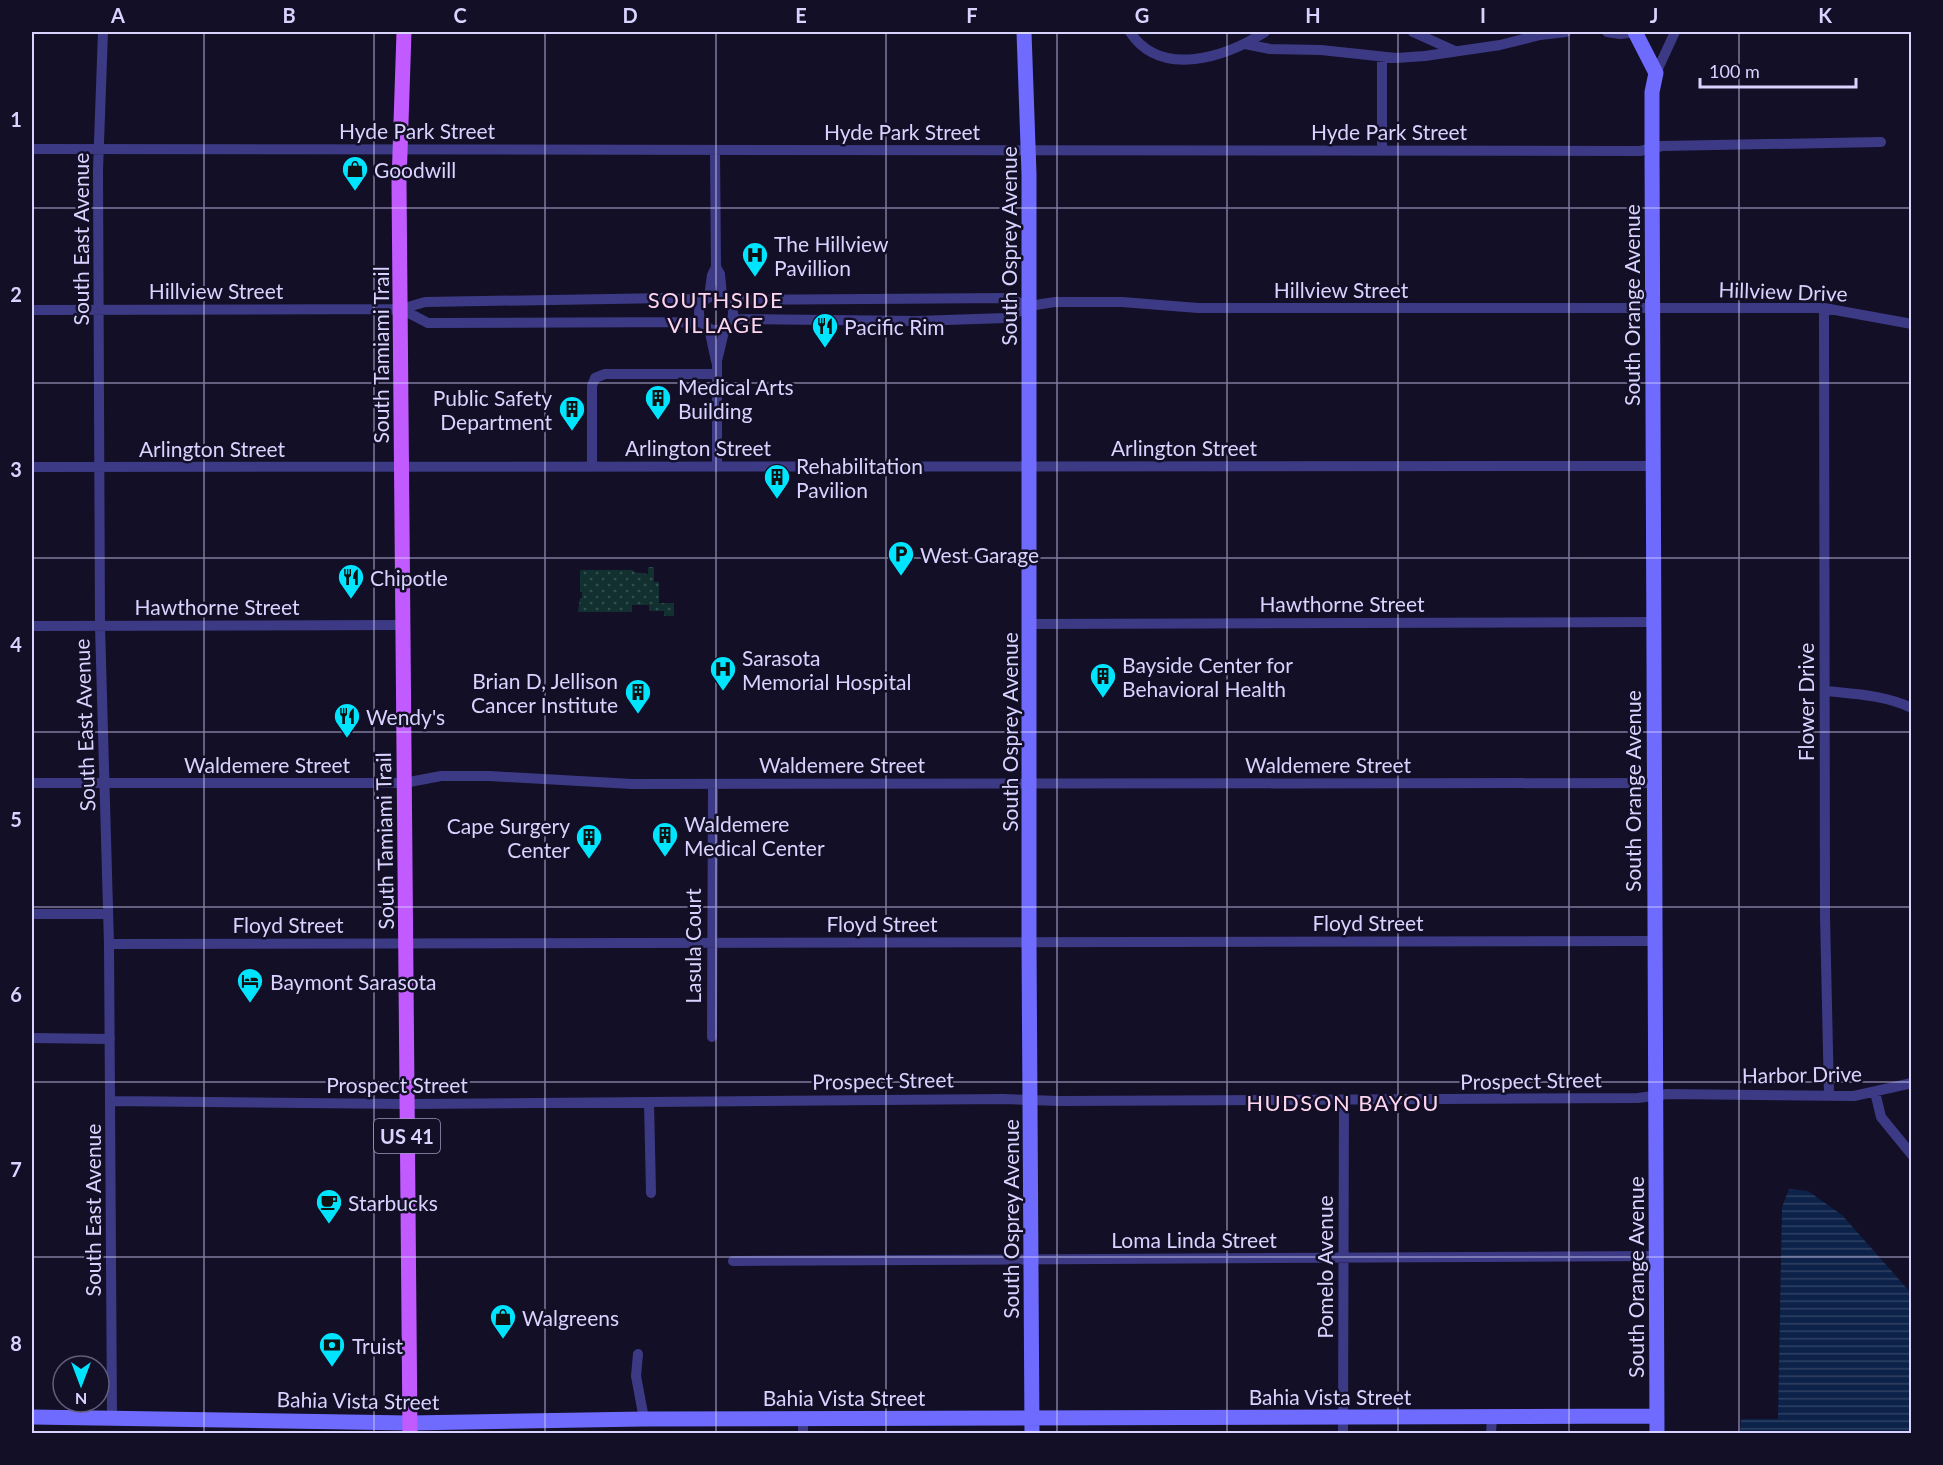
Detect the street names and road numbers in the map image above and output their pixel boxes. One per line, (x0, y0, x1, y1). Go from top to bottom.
street label: Hyde Park Street (339, 118, 496, 143)
street label: Hyde Park Street (824, 119, 981, 144)
street label: Hyde Park Street (1311, 119, 1468, 144)
street label: South Osprey Avenue (996, 146, 1021, 346)
street label: South East Avenue (68, 153, 93, 325)
street label: South Orange Avenue (1619, 204, 1644, 406)
street label: South Tamiami Trail (368, 266, 393, 444)
street label: Hillview Drive (1718, 276, 1848, 306)
street label: Hillview Street (1274, 277, 1409, 302)
street label: Hillview Street (149, 278, 284, 303)
street label: Arlington Street (625, 435, 772, 460)
street label: Arlington Street (1111, 435, 1258, 460)
street label: Arlington Street (139, 436, 286, 461)
street label: Hawthorne Street (1260, 591, 1425, 616)
street label: Hawthorne Street (135, 594, 300, 619)
street label: South Osprey Avenue (997, 632, 1022, 832)
street label: South East Avenue (68, 638, 100, 812)
street label: Flower Drive (1793, 643, 1818, 761)
street label: South Orange Avenue (1620, 690, 1645, 892)
street label: Waldemere Street (184, 752, 351, 777)
street label: South Tamiami Trail (370, 752, 398, 930)
street label: Waldemere Street (759, 752, 926, 777)
street label: Waldemere Street (1245, 752, 1412, 777)
street label: Lasula Court (680, 888, 705, 1004)
street label: Floyd Street (1312, 910, 1424, 935)
street label: Floyd Street (826, 911, 938, 936)
street label: Floyd Street (232, 912, 344, 937)
street label: Harbor Drive (1742, 1060, 1862, 1088)
street label: Prospect Street (812, 1066, 955, 1094)
street label: Prospect Street (1460, 1066, 1603, 1094)
street label: Prospect Street (326, 1072, 468, 1097)
road number: US 41 (374, 1119, 440, 1153)
street label: South Osprey Avenue (998, 1119, 1023, 1319)
street label: South East Avenue (80, 1124, 105, 1296)
street label: South Orange Avenue (1623, 1176, 1648, 1378)
street label: Pomelo Avenue (1312, 1195, 1337, 1339)
street label: Loma Linda Street (1111, 1227, 1277, 1252)
street label: Bahia Vista Street (1249, 1384, 1412, 1409)
street label: Bahia Vista Street (763, 1385, 926, 1410)
street label: Bahia Vista Street (276, 1386, 440, 1414)

